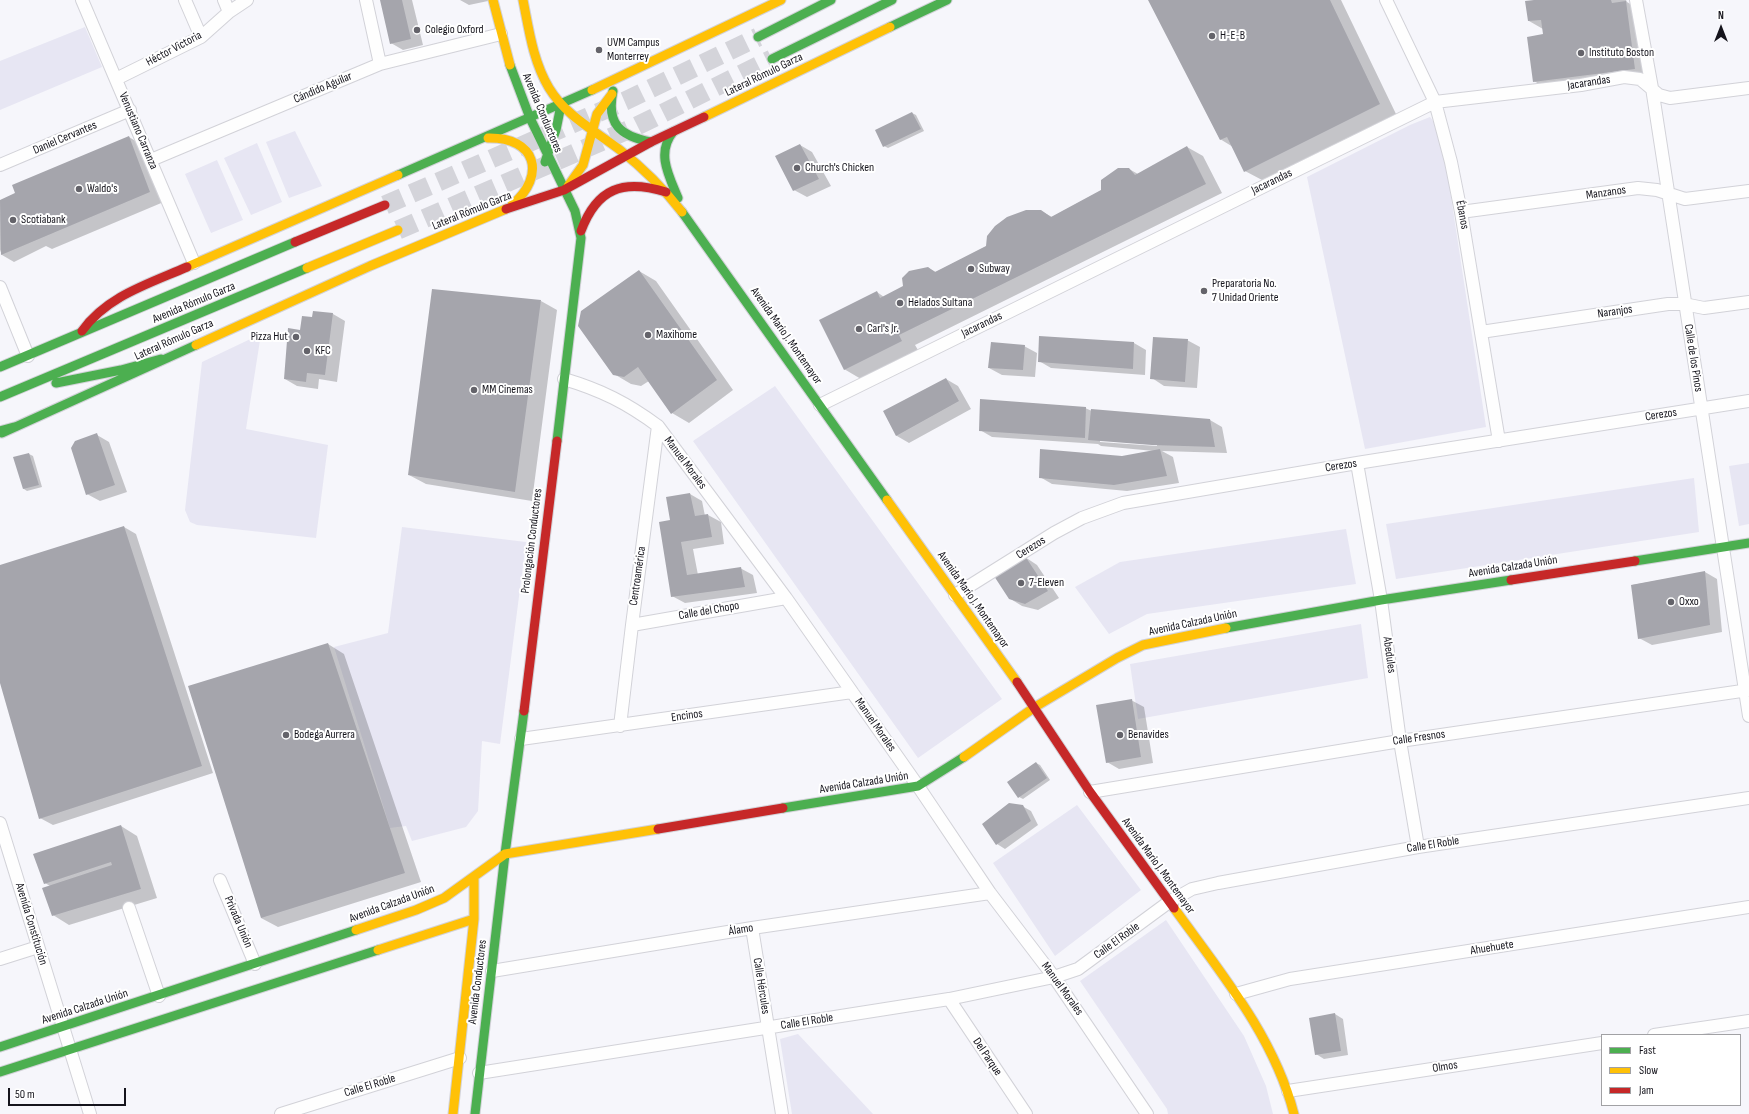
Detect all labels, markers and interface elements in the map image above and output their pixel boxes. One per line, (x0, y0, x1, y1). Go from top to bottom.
north arrow (1701, 8, 1741, 48)
text: N (1718, 9, 1724, 22)
place label: Colegio Oxford (425, 23, 483, 37)
marker: Colegio Oxford (412, 25, 422, 35)
street label: Héctor Victoria (144, 28, 204, 70)
place label: H-E-B (1220, 29, 1245, 43)
marker: H-E-B (1207, 31, 1217, 41)
place label: UVM Campus Monterrey (607, 36, 660, 64)
marker: UVM Campus Monterrey (594, 45, 604, 55)
place label: Instituto Boston (1589, 46, 1654, 60)
marker: Instituto Boston (1576, 48, 1586, 58)
street label: Lateral Rómulo Garza (723, 50, 805, 100)
street label: Cándido Aguilar (292, 69, 354, 107)
street label: Avenida Conductores (519, 71, 565, 155)
street label: Jacarandas (1566, 73, 1612, 93)
street label: Venustiano Carranza (115, 90, 161, 172)
street label: Daniel Cervantes (31, 118, 99, 158)
place label: Church's Chicken (805, 161, 874, 175)
marker: Church's Chicken (792, 163, 802, 173)
street label: Jacarandas (1249, 166, 1295, 198)
place label: Waldo's (87, 182, 118, 196)
street label: Manzanos (1585, 183, 1627, 203)
marker: Waldo's (74, 184, 84, 194)
street label: Lateral Rómulo Garza (430, 188, 514, 234)
street label: Ébanos (1452, 199, 1472, 231)
place label: Scotiabank (21, 213, 66, 227)
marker: Scotiabank (8, 215, 18, 225)
place label: Subway (979, 262, 1010, 276)
marker: Subway (966, 264, 976, 274)
place label: Preparatoria No. 7 Unidad Oriente (1212, 277, 1279, 305)
street label: Avenida Rómulo Garza (150, 279, 238, 327)
street label: Avenida Mario J. Montemayor (747, 285, 825, 387)
marker: Preparatoria No. 7 Unidad Oriente (1199, 286, 1209, 296)
place label: Helados Sultana (908, 296, 972, 310)
marker: Helados Sultana (895, 298, 905, 308)
street label: Naranjos (1597, 302, 1633, 322)
street label: Jacarandas (959, 309, 1005, 341)
street label: Lateral Rómulo Garza (132, 316, 216, 364)
place label: Carl's Jr. (867, 322, 898, 336)
street label: Calle de los Pinos (1681, 323, 1705, 393)
marker: Carl's Jr. (854, 324, 864, 334)
place label: Maxihome (656, 328, 697, 342)
place label: Pizza Hut (251, 330, 288, 344)
marker: Maxihome (643, 330, 653, 340)
marker: Pizza Hut (291, 332, 301, 342)
place label: KFC (315, 344, 331, 358)
marker: KFC (302, 346, 312, 356)
place label: MM Cinemas (482, 383, 533, 397)
marker: MM Cinemas (469, 385, 479, 395)
street label: Cerezos (1644, 405, 1678, 425)
street label: Manuel Morales (661, 434, 709, 492)
street label: Cerezos (1324, 456, 1358, 476)
street label: Prolongación Conductores (518, 488, 546, 594)
street label: Cerezos (1014, 533, 1048, 563)
street label: Centroamérica (627, 545, 649, 607)
street label: Avenida Mario J. Montemayor (934, 549, 1012, 651)
street label: Avenida Calzada Unión (1468, 553, 1558, 581)
place label: 7-Eleven (1029, 576, 1064, 590)
marker: 7-Eleven (1016, 578, 1026, 588)
place label: Oxxo (1679, 595, 1699, 609)
marker: Oxxo (1666, 597, 1676, 607)
street label: Calle del Chopo (678, 599, 740, 623)
street label: Avenida Calzada Unión (1148, 607, 1238, 639)
street label: Abedules (1379, 636, 1399, 674)
street label: Manuel Morales (851, 695, 899, 755)
street label: Encinos (670, 707, 704, 725)
street label: Calle Fresnos (1392, 727, 1446, 749)
place label: Bodega Aurrera (294, 728, 355, 742)
place label: Benavides (1128, 728, 1169, 742)
marker: Bodega Aurrera (281, 730, 291, 740)
marker: Benavides (1115, 730, 1125, 740)
street label: Avenida Calzada Unión (819, 769, 909, 797)
street label: Avenida Mario J. Montemayor (1118, 815, 1198, 917)
street label: Calle El Roble (1406, 834, 1460, 856)
street label: Avenida Constitución (12, 881, 50, 967)
street label: Avenida Calzada Unión (347, 882, 437, 926)
street label: Privada Unión (221, 894, 255, 950)
street label: Calle El Roble (1091, 920, 1143, 962)
street label: Álamo (728, 921, 754, 939)
street label: Ahuehuete (1469, 937, 1515, 959)
street label: Avenida Conductores (466, 939, 490, 1025)
street label: Calle Hércules (749, 957, 773, 1015)
street label: Manuel Morales (1038, 960, 1086, 1018)
street label: Avenida Calzada Unión (40, 986, 130, 1028)
street label: Calle El Roble (780, 1011, 834, 1033)
legend (1601, 1034, 1741, 1106)
street label: Del Parque (969, 1035, 1005, 1079)
text: Fast (1639, 1043, 1656, 1058)
street label: Olmos (1431, 1058, 1459, 1076)
text: Slow (1639, 1063, 1658, 1078)
street label: Calle El Roble (343, 1071, 397, 1101)
scale bar (10, 1080, 128, 1106)
text: Jam (1639, 1083, 1654, 1098)
text: 50 m (15, 1087, 35, 1102)

